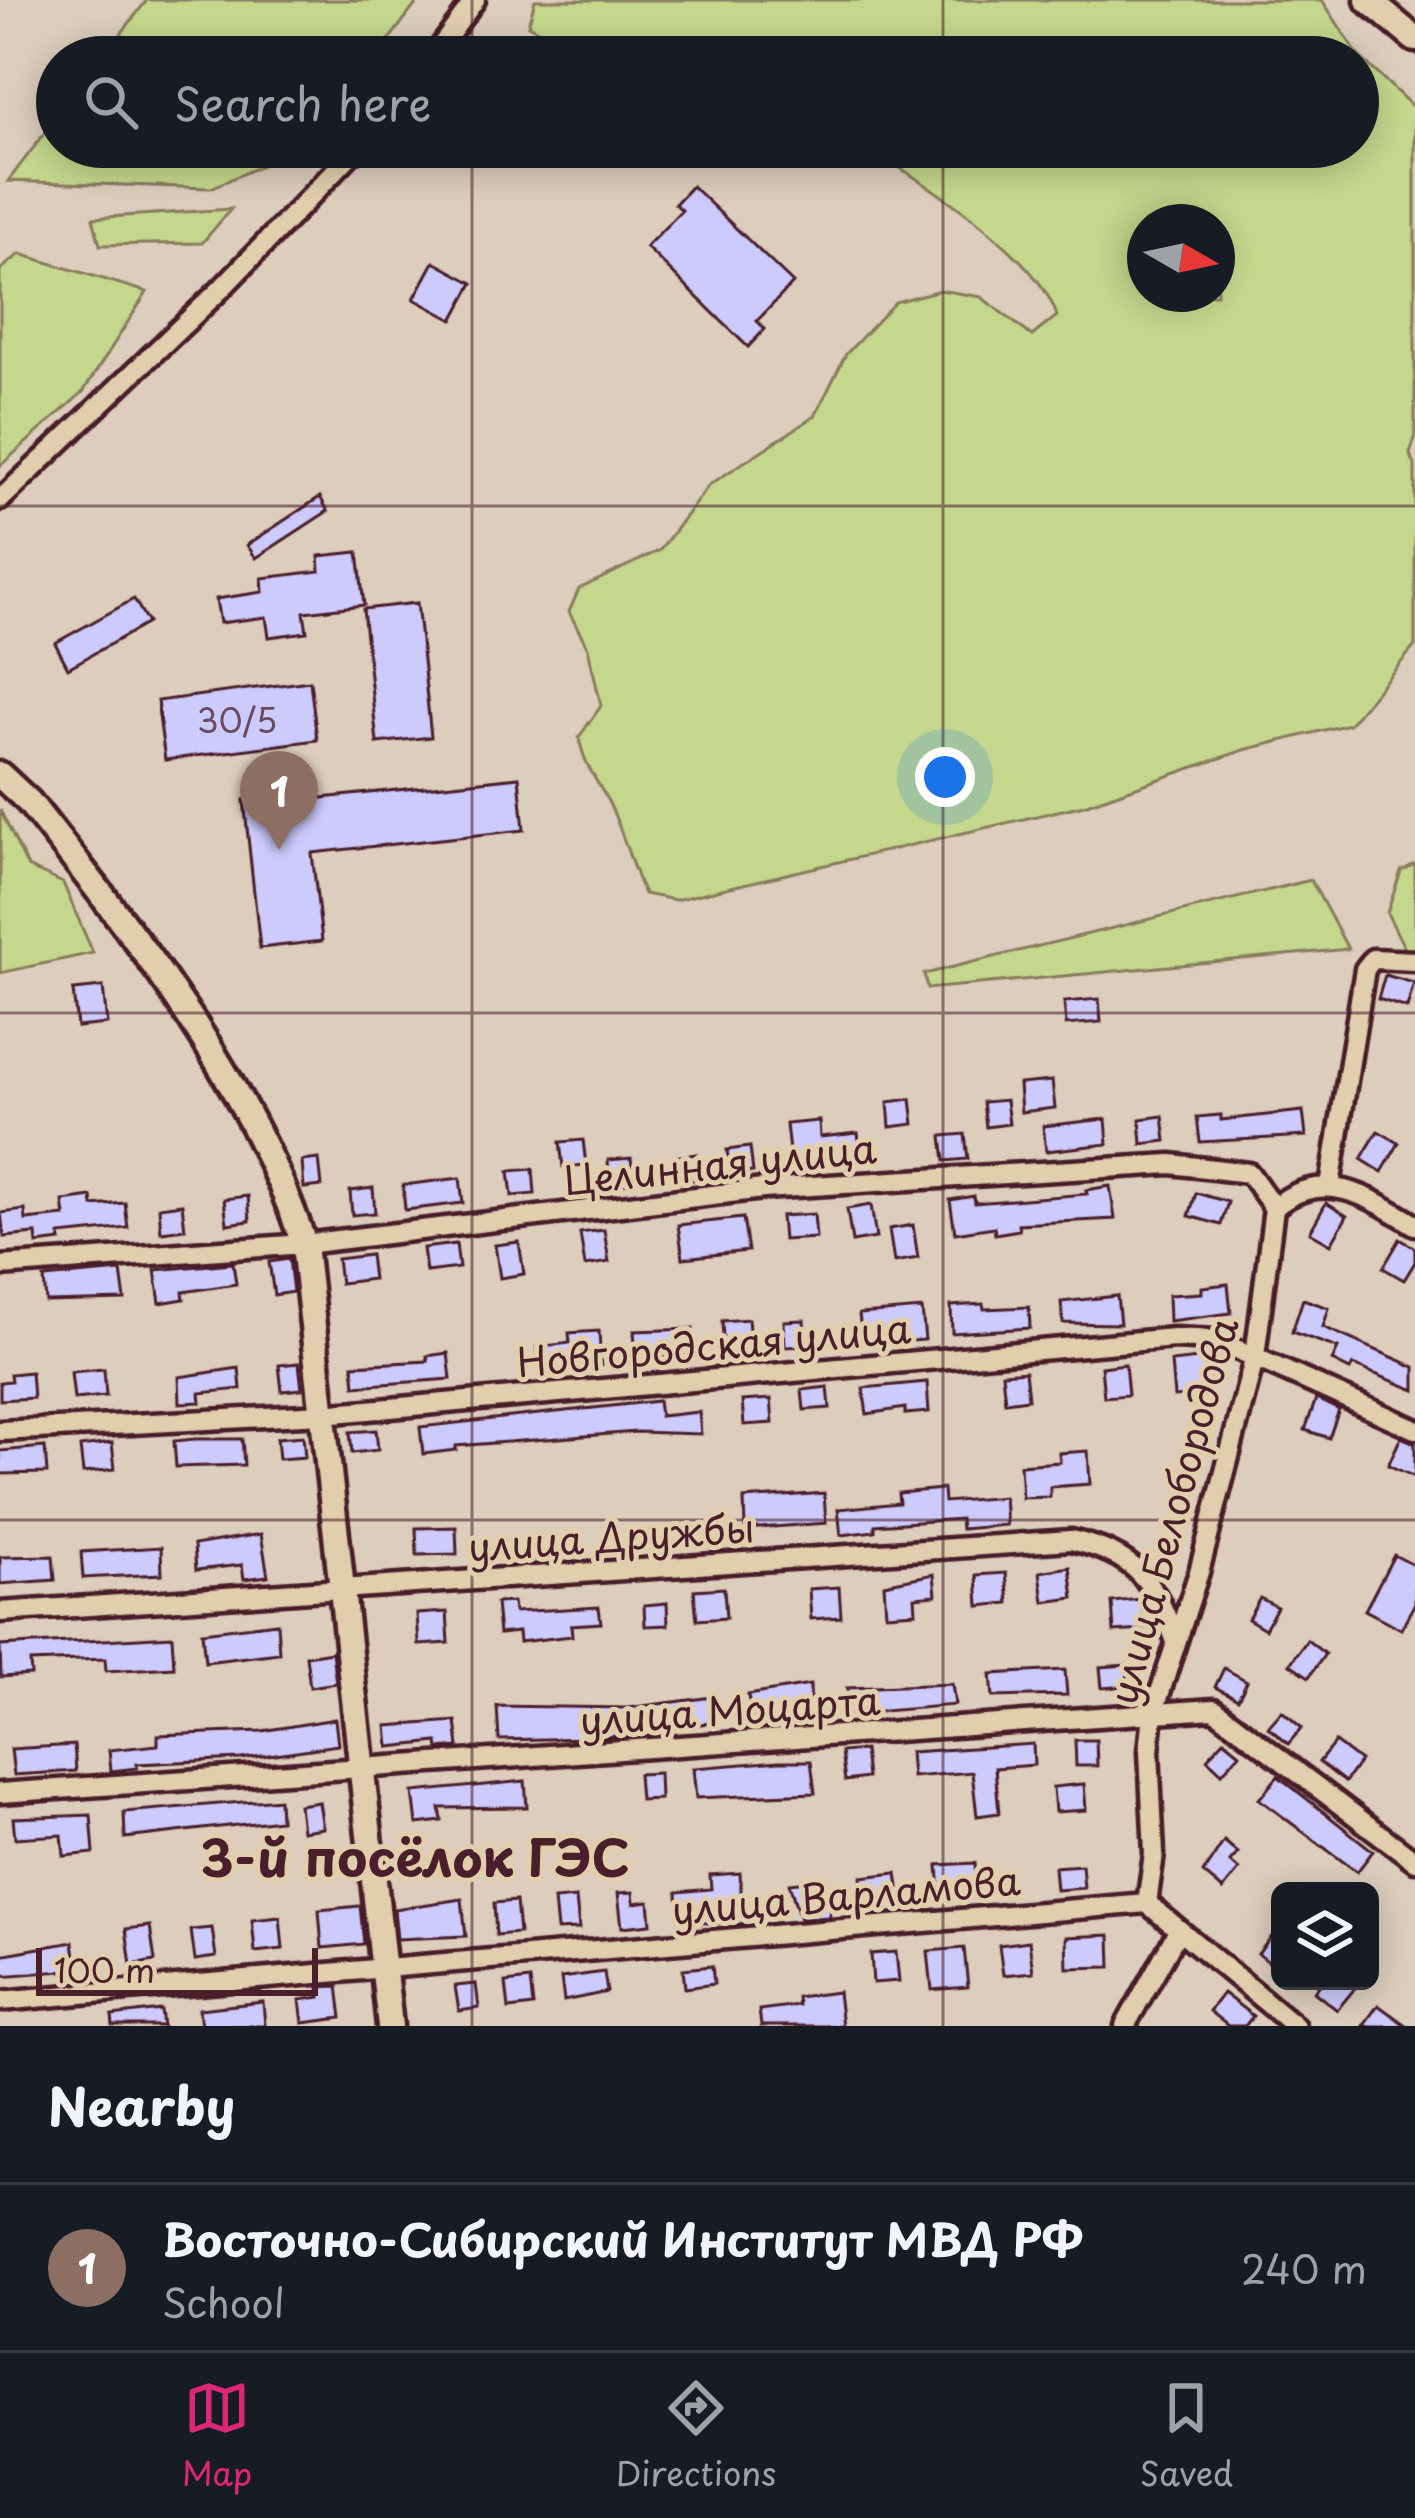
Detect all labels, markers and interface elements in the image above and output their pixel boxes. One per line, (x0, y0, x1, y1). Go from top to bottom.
search box (36, 36, 1379, 168)
text: Search here (174, 68, 431, 136)
icon: search (78, 69, 144, 135)
north arrow (1127, 204, 1235, 312)
house number: 30/5 (197, 694, 277, 744)
your location (915, 747, 975, 807)
pin: 1 (240, 751, 318, 850)
street label: Целинная улица (561, 1117, 879, 1208)
street label: Новгородская улица (514, 1297, 914, 1390)
street label: улица Белобородова (1092, 1310, 1252, 1710)
street label: улица Дружбы (466, 1496, 756, 1575)
street label: улица Моцарта (578, 1669, 882, 1748)
district label: 3-й посёлок ГЭС (200, 1817, 630, 1894)
street label: улица Варламова (669, 1849, 1023, 1938)
map controls (1271, 1882, 1379, 1990)
button: layers (1271, 1882, 1379, 1990)
scale bar (36, 1942, 318, 1995)
text: 100 m (54, 1944, 155, 1994)
text: Nearby (48, 2066, 235, 2143)
text: Восточно-Сибирский Институт МВД РФ (162, 2204, 1083, 2272)
text: 1 (78, 2238, 96, 2297)
text: 240 m (1241, 2238, 1367, 2297)
text: School (162, 2272, 285, 2331)
tab: Map (182, 2375, 252, 2497)
tab: Directions (616, 2375, 776, 2497)
tab: Saved (1140, 2375, 1233, 2497)

